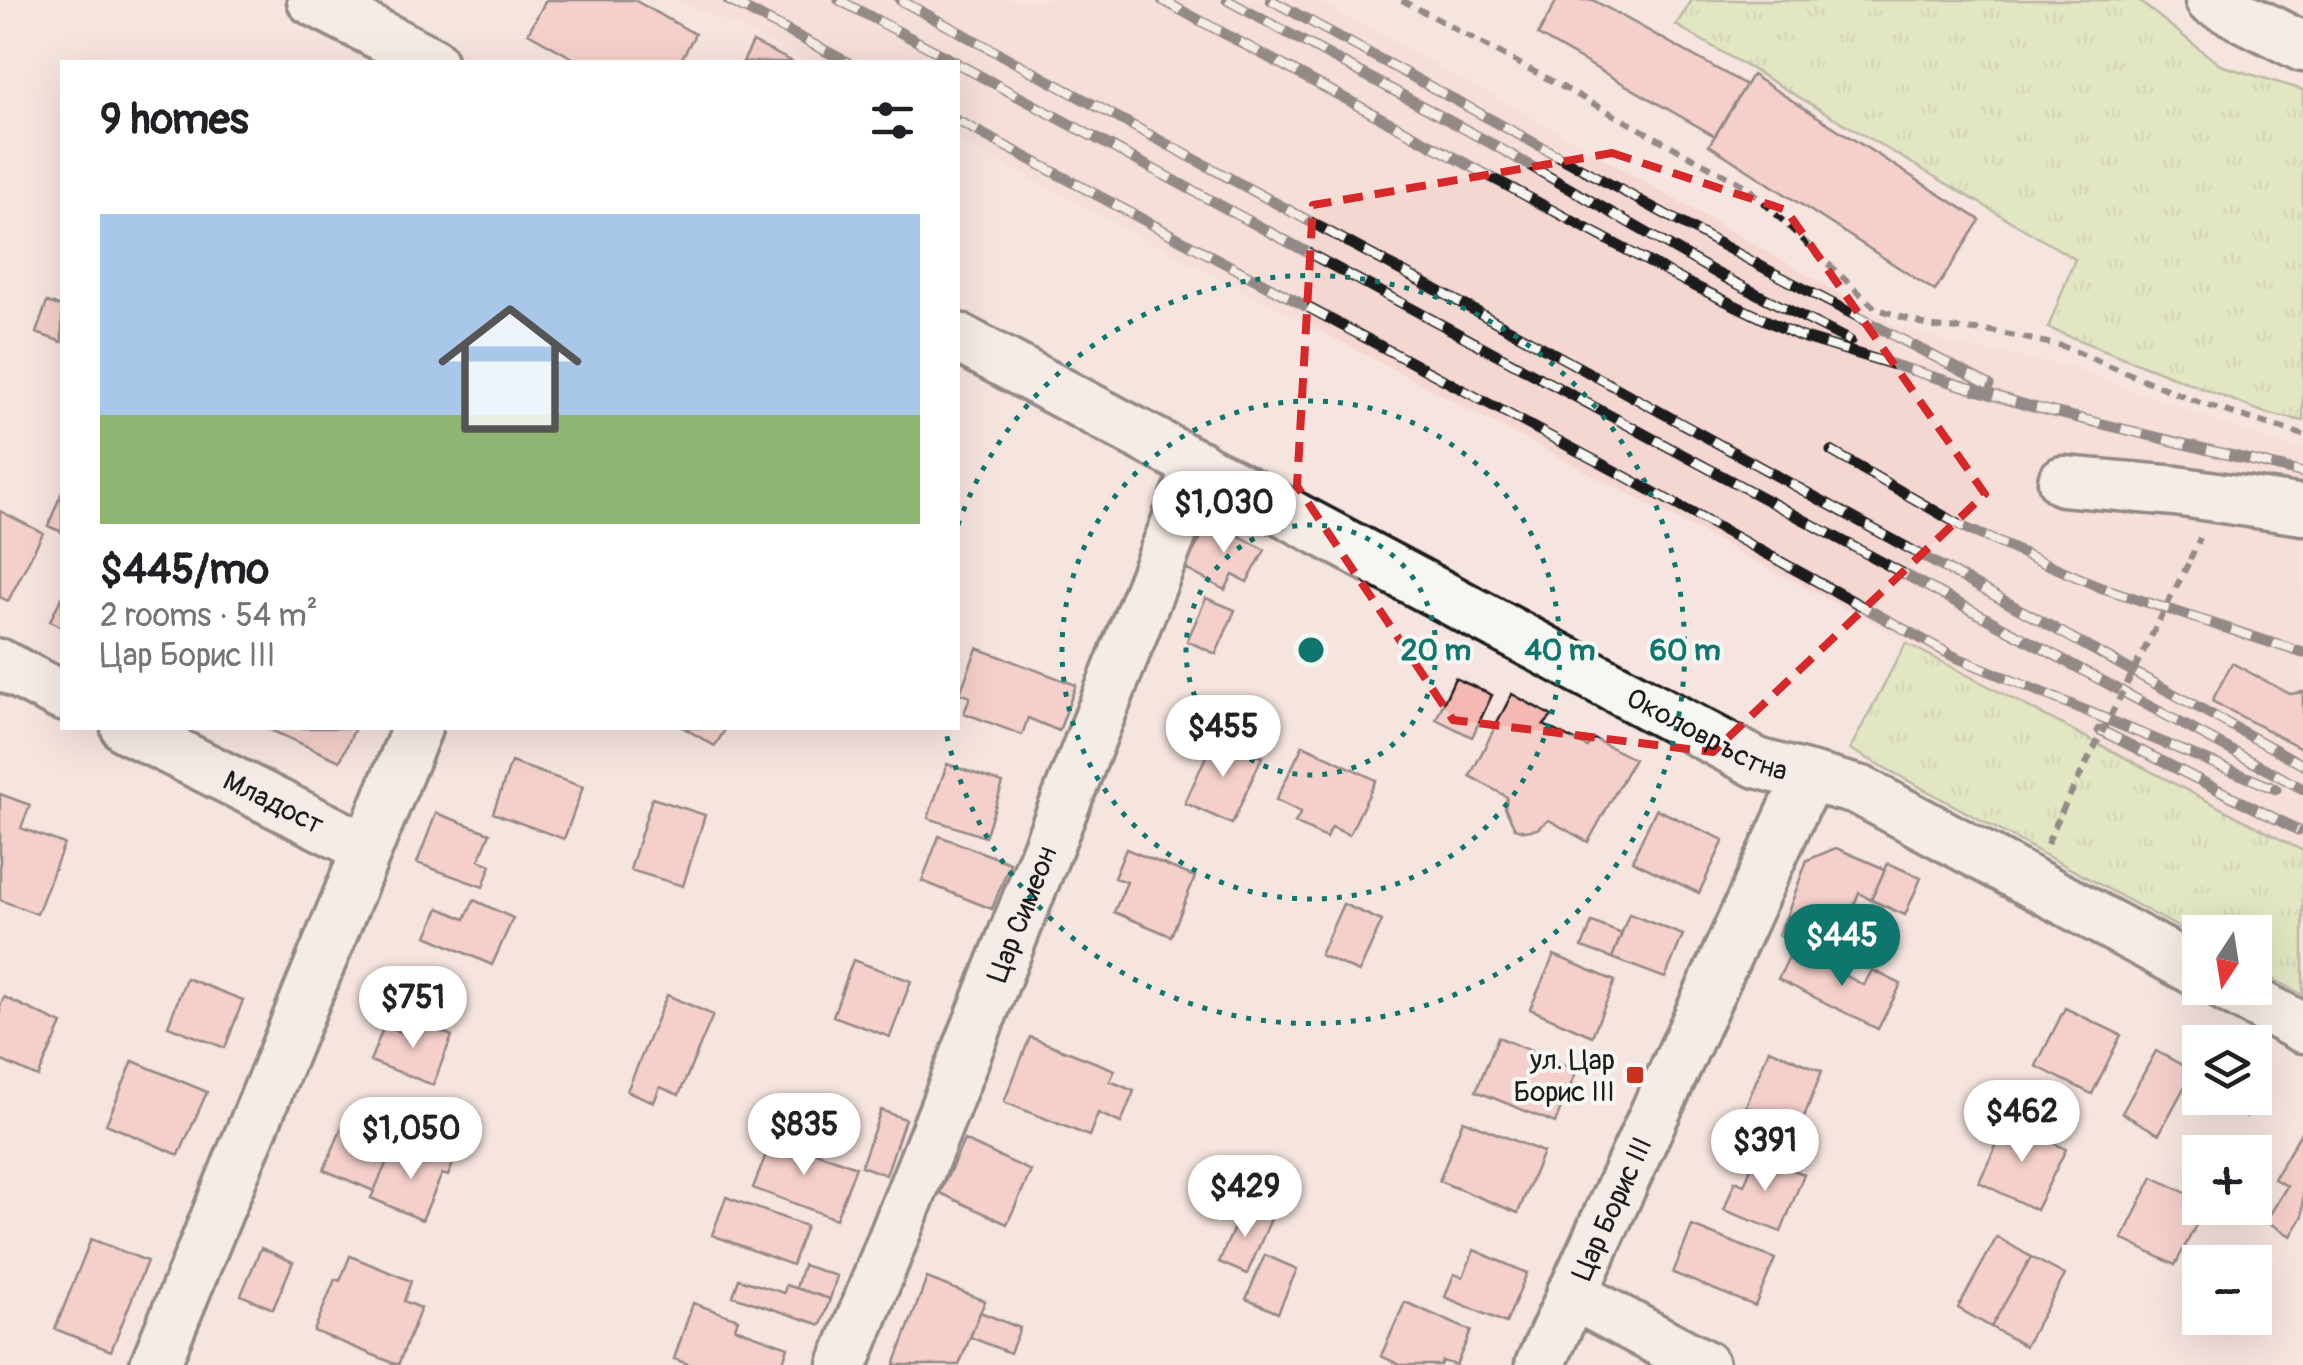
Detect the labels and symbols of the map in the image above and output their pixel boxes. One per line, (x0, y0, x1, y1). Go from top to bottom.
pin: $1,030 (1143, 471, 1305, 556)
centre of rings (1293, 632, 1329, 668)
text: 20 m (1401, 632, 1471, 669)
text: 40 m (1524, 632, 1596, 669)
text: 60 m (1649, 632, 1721, 669)
street label: Околовръстна (1620, 681, 1791, 789)
pin: $455 (1164, 695, 1282, 780)
street label: Младост (217, 763, 329, 843)
street label: Цар Симеон (980, 842, 1065, 988)
pin: $445 (1783, 904, 1901, 989)
north arrow (2182, 915, 2272, 1005)
pin: $751 (354, 966, 472, 1051)
place label: ул. Цар Борис ІІІ (1513, 1043, 1615, 1110)
marker: ул. Цар Борис ІІІ (1624, 1064, 1646, 1086)
pin: $462 (1963, 1080, 2081, 1165)
pin: $835 (745, 1093, 863, 1178)
pin: $1,050 (330, 1097, 492, 1182)
pin: $391 (1706, 1109, 1824, 1194)
street label: Цар Борис III (1565, 1132, 1661, 1286)
pin: $429 (1186, 1155, 1304, 1240)

